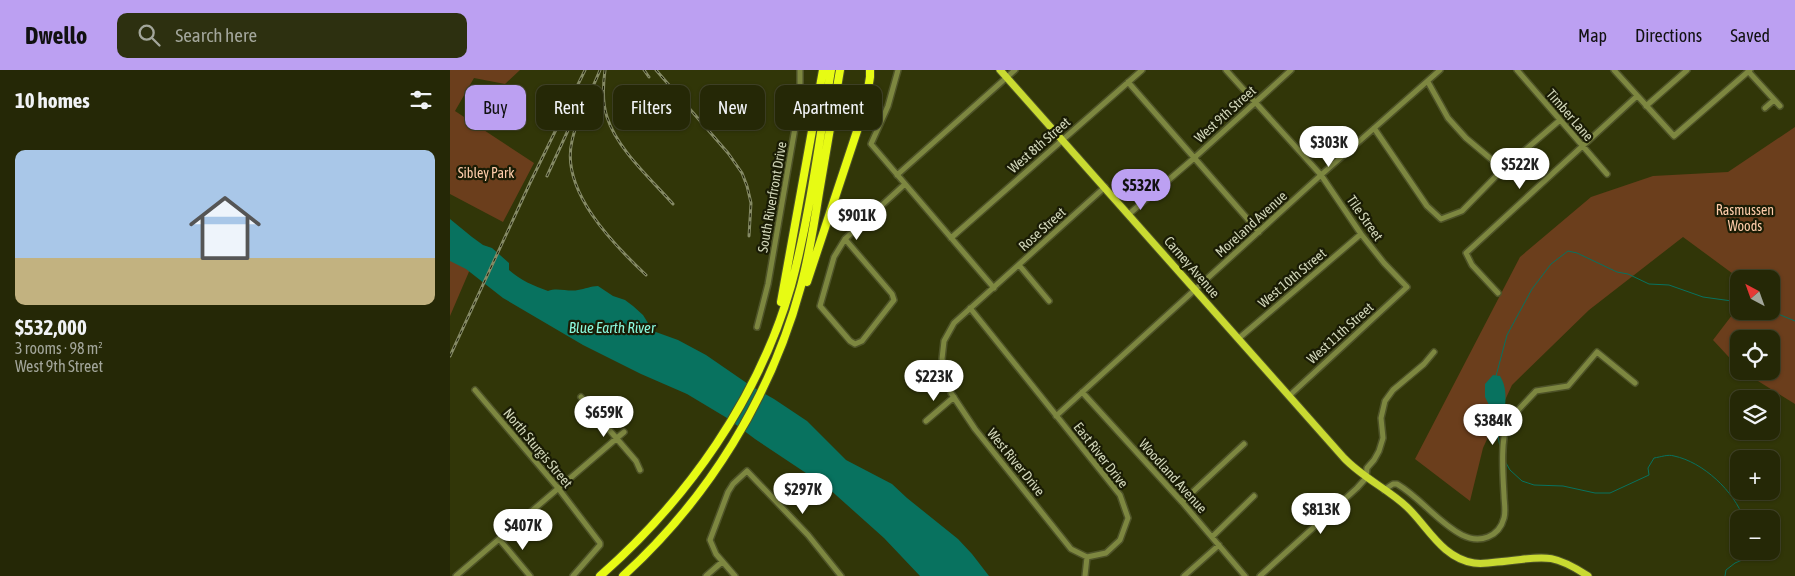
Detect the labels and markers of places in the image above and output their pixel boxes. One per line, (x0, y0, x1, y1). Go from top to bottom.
pin: $303K (1294, 126, 1364, 168)
pin: $522K (1485, 148, 1555, 190)
pin: $532K (1106, 168, 1176, 211)
pin: $901K (822, 198, 892, 241)
pin: $223K (899, 360, 969, 402)
pin: $659K (569, 396, 639, 438)
pin: $384K (1458, 404, 1528, 446)
pin: $297K (768, 472, 838, 515)
pin: $813K (1286, 492, 1356, 535)
pin: $407K (488, 508, 558, 551)

